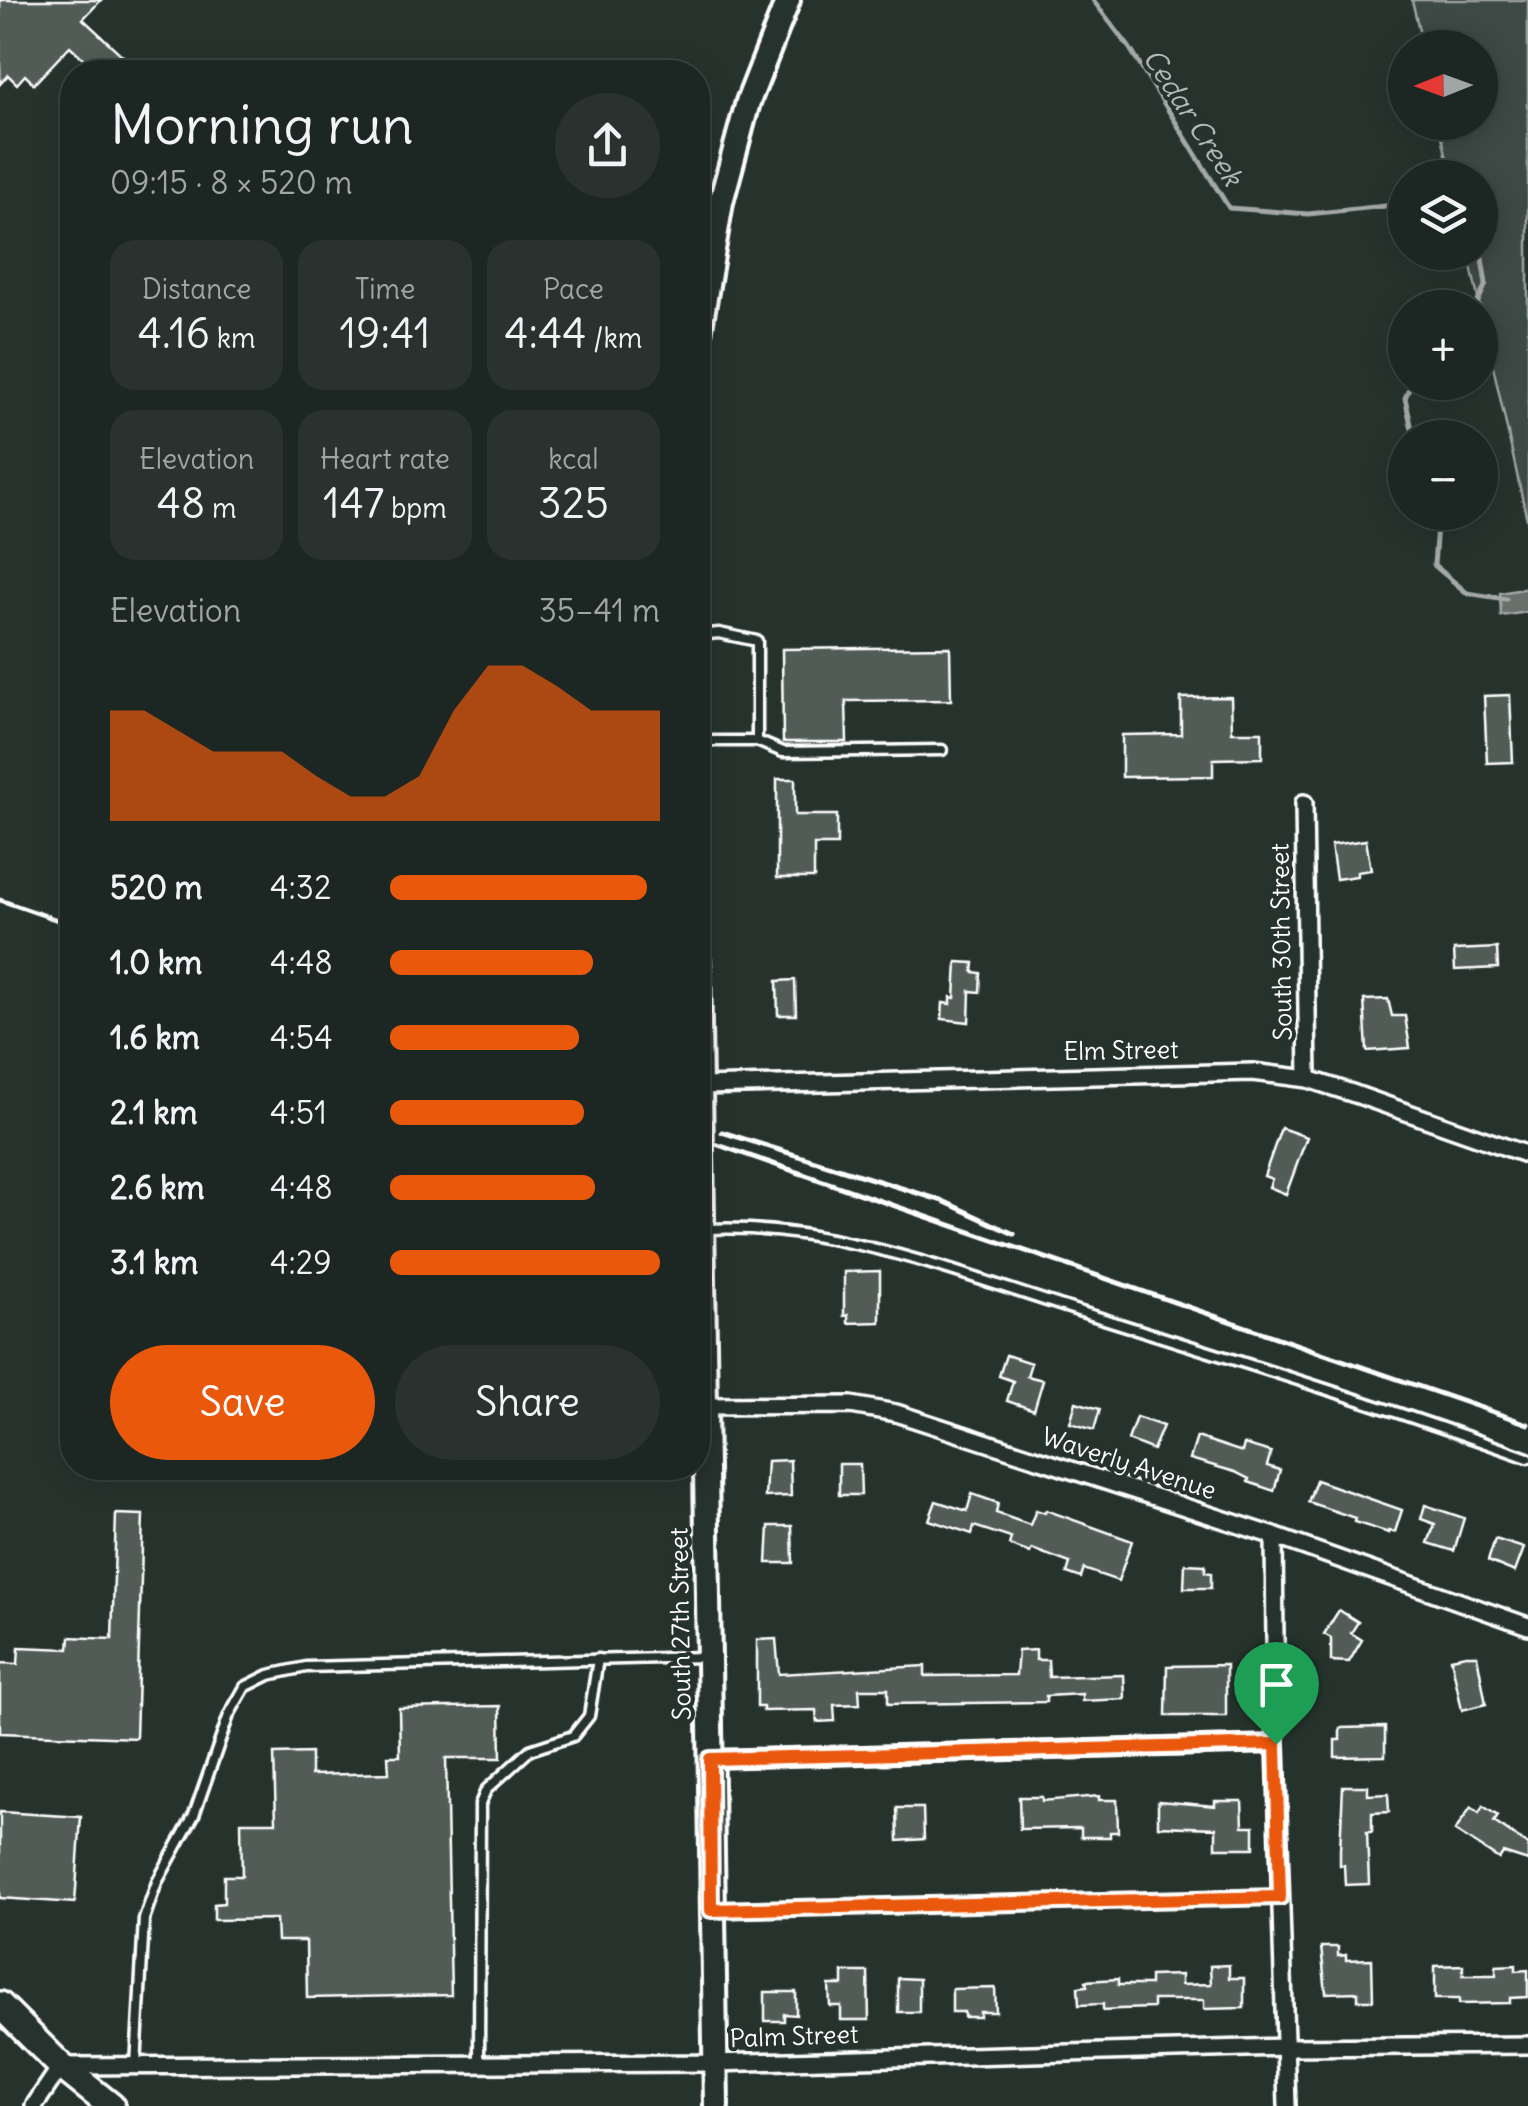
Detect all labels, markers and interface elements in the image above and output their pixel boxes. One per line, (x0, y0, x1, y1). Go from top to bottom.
north arrow (1388, 30, 1498, 140)
map controls (1388, 30, 1498, 530)
water label: Cedar Creek (1135, 42, 1252, 194)
text: Morning run (110, 90, 414, 159)
button: share (555, 93, 660, 198)
button: layers (1388, 160, 1498, 270)
text: 09:15 · 8 × 520 m (110, 162, 353, 203)
text: Distance (142, 271, 251, 307)
text: Time (355, 271, 415, 307)
text: Pace (543, 271, 604, 307)
button: + (1388, 290, 1498, 400)
text: 4.16 (138, 307, 210, 359)
text: 19:41 (340, 307, 430, 359)
text: 4:44 (504, 307, 587, 359)
text: km (210, 320, 256, 356)
text: /km (587, 320, 642, 356)
button: − (1388, 420, 1498, 530)
text: Elevation (139, 441, 254, 477)
text: Heart rate (320, 441, 450, 477)
text: kcal (548, 441, 599, 477)
text: 48 (157, 477, 205, 529)
text: 147 (323, 477, 384, 529)
text: 325 (538, 477, 609, 529)
text: m (205, 490, 237, 526)
text: bpm (384, 490, 447, 526)
text: Elevation (110, 590, 241, 631)
text: 35–41 m (539, 590, 660, 631)
street label: South 30th Street (1263, 843, 1299, 1041)
text: 520 m (110, 867, 203, 908)
text: 4:32 (270, 867, 331, 908)
text: 1.0 km (110, 942, 202, 983)
text: 4:48 (270, 942, 333, 983)
text: 1.6 km (110, 1017, 200, 1058)
text: 4:54 (270, 1017, 333, 1058)
street label: Elm Street (1063, 1033, 1179, 1067)
text: 2.1 km (110, 1092, 198, 1133)
text: 4:51 (270, 1092, 327, 1133)
text: 2.6 km (110, 1167, 205, 1208)
text: 4:48 (270, 1167, 333, 1208)
text: 3.1 km (110, 1242, 198, 1283)
text: 4:29 (270, 1242, 332, 1283)
button: Save (110, 1345, 375, 1460)
button: Share (395, 1345, 660, 1460)
street label: Waverly Avenue (1038, 1420, 1220, 1506)
street label: South 27th Street (662, 1527, 698, 1721)
pin (1234, 1642, 1319, 1745)
icon: arrive (1249, 1657, 1304, 1712)
street label: Palm Street (729, 2018, 859, 2054)

